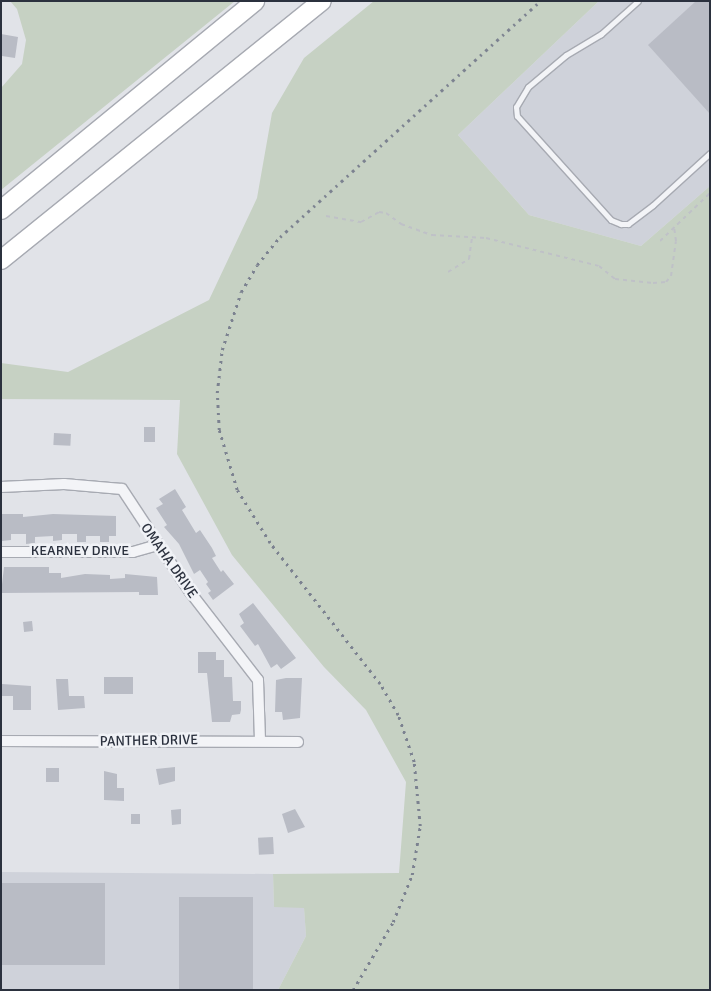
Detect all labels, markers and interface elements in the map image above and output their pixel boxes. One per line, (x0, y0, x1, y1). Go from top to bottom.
street label: OMAHA DRIVE (137, 520, 201, 602)
street label: KEARNEY DRIVE (31, 543, 129, 559)
street label: PANTHER DRIVE (100, 732, 198, 750)

